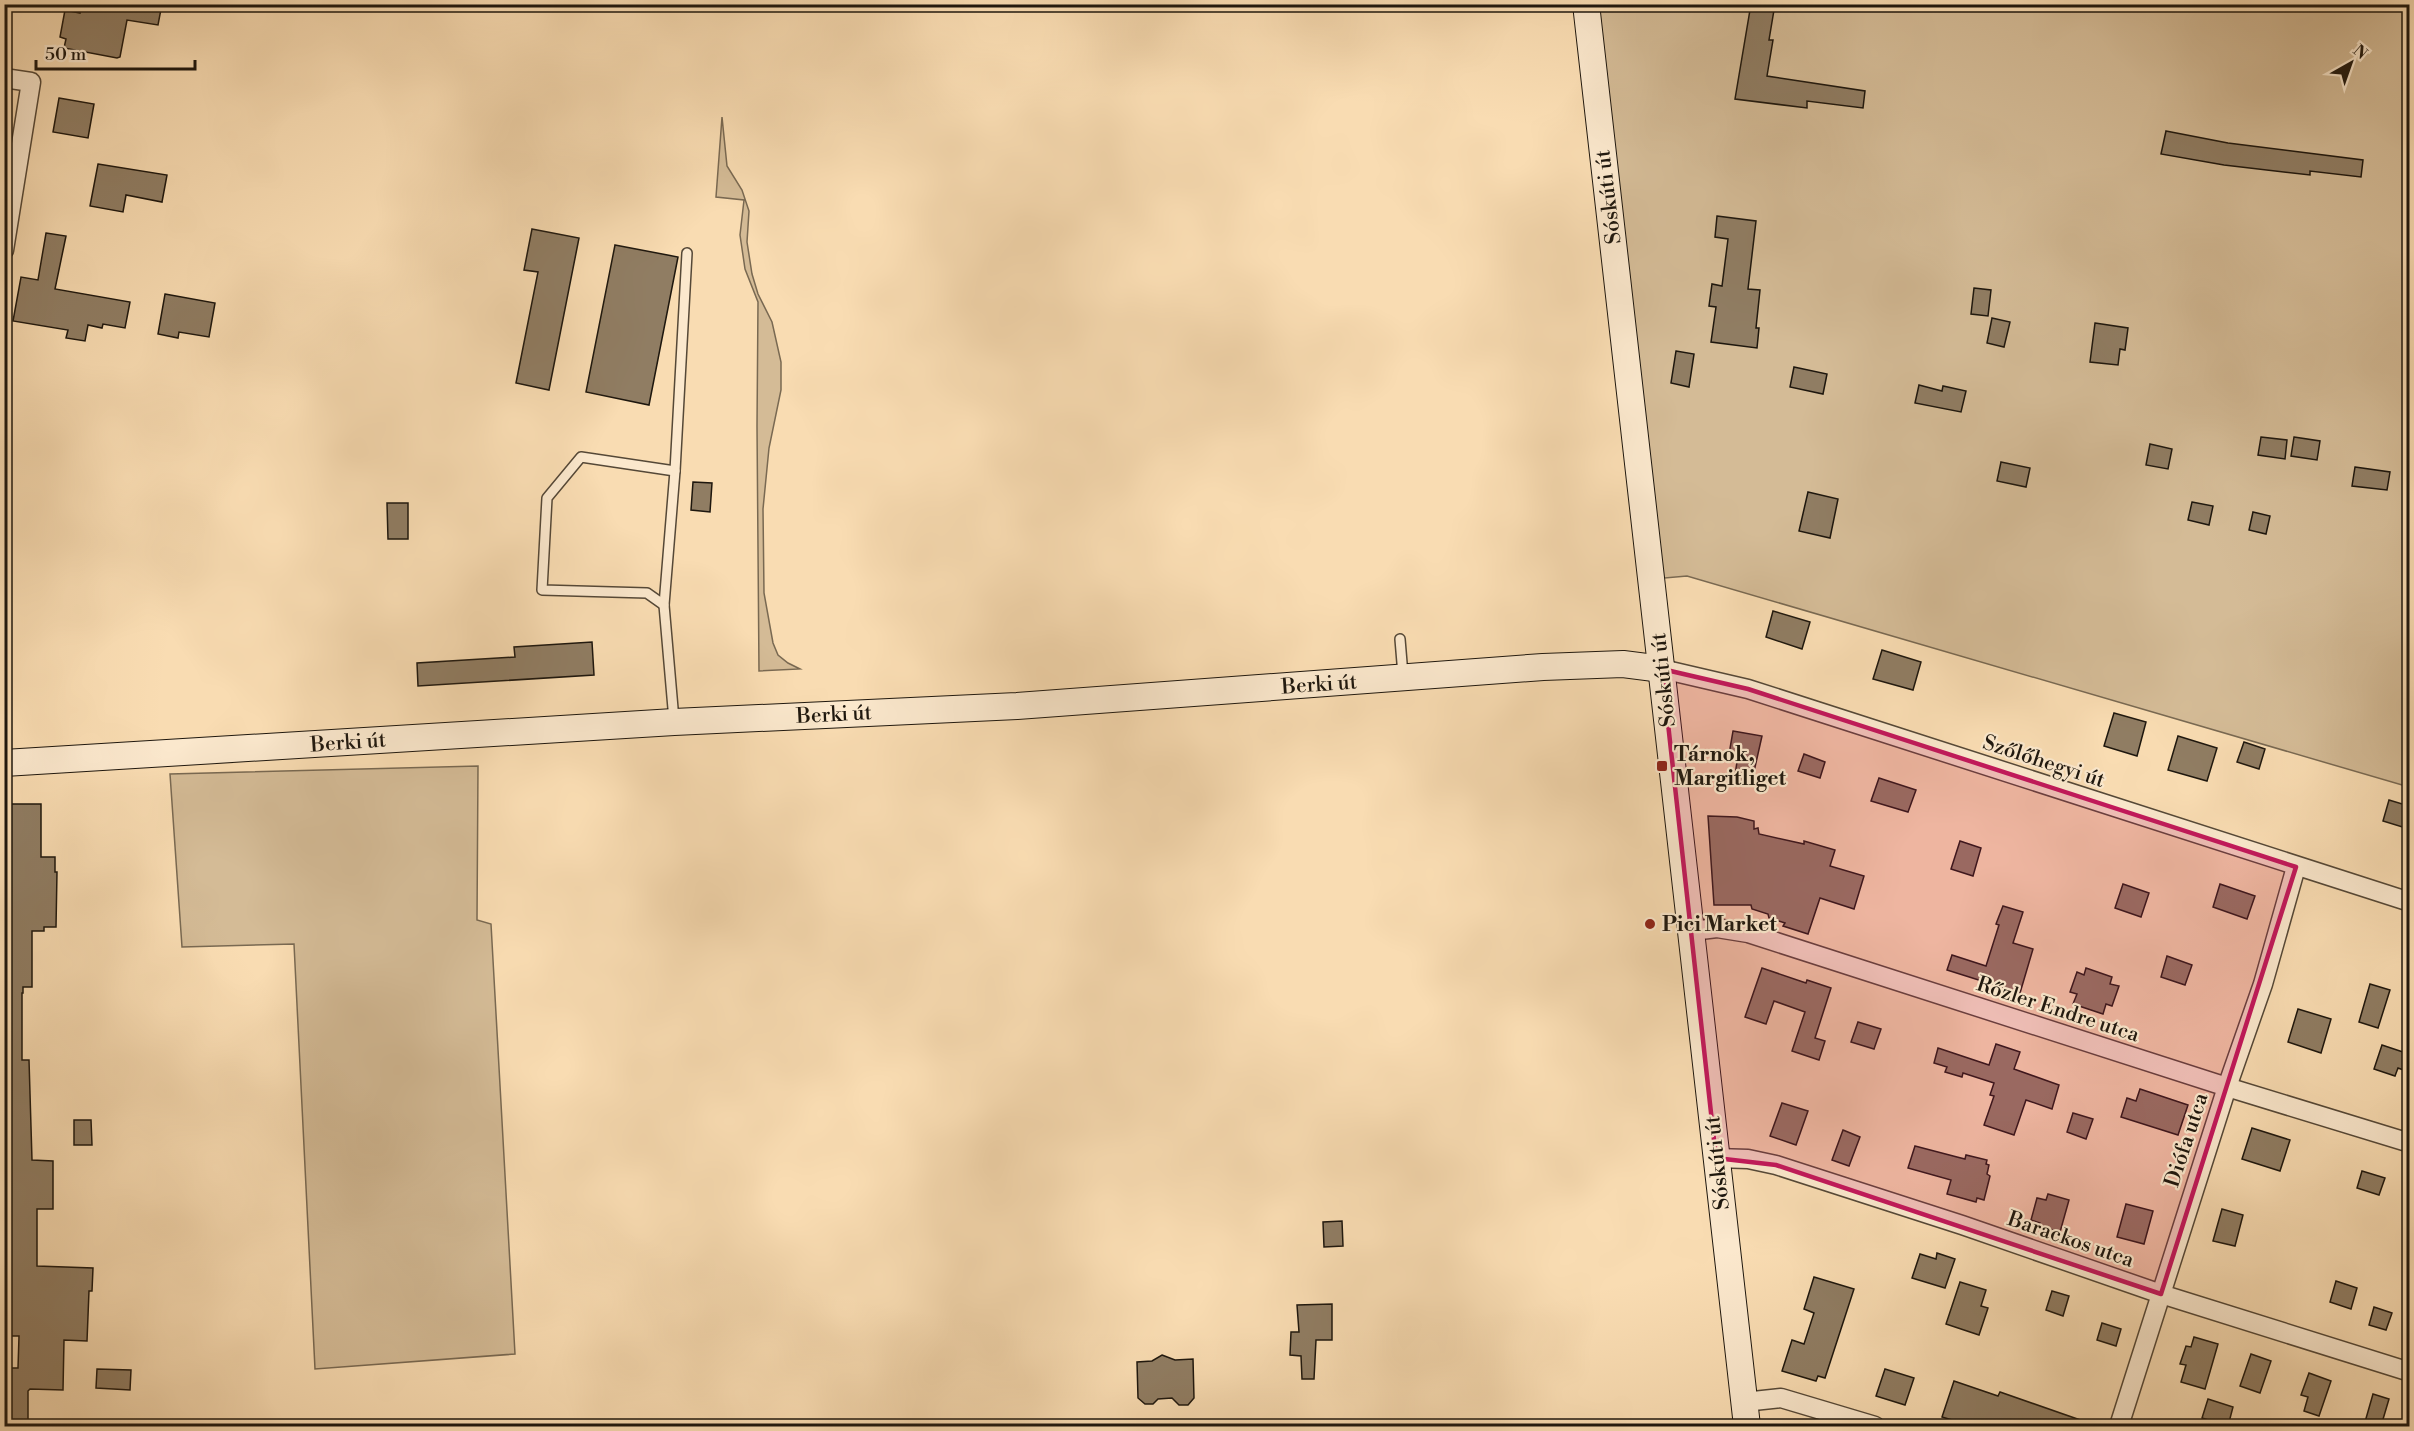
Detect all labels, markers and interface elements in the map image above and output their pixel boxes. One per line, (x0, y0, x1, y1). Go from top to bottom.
scale bar (36, 33, 195, 71)
north arrow (2321, 33, 2381, 93)
text: N (2349, 41, 2372, 64)
text: 50 m (45, 43, 87, 66)
street label: Sóskúti út (1590, 148, 1628, 245)
street label: Sóskúti út (1646, 631, 1682, 728)
street label: Berki út (1279, 669, 1358, 701)
street label: Berki út (795, 700, 873, 730)
street label: Berki út (308, 727, 387, 759)
street label: Szőlőhegyi út (1979, 730, 2109, 794)
place label: Tárnok, Margitliget (1674, 742, 1787, 792)
marker: Tárnok, Margitliget (1655, 759, 1669, 773)
place label: Pici Market (1662, 912, 1777, 938)
marker: Pici Market (1643, 917, 1657, 931)
street label: Rőzler Endre utca (1973, 971, 2143, 1049)
street label: Diófa utca (2159, 1090, 2215, 1191)
street label: Sóskúti út (1700, 1114, 1736, 1211)
street label: Barackos utca (2003, 1206, 2138, 1274)

